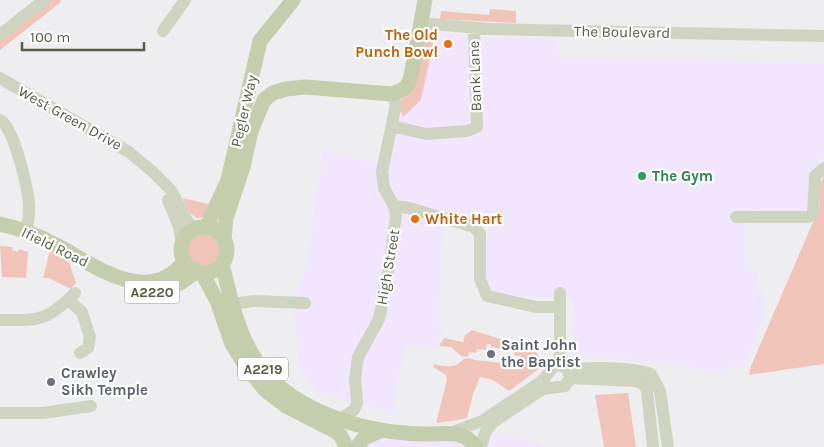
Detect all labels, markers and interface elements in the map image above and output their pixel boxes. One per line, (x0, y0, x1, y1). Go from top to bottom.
scale bar (22, 20, 145, 52)
street label: The Boulevard (574, 22, 670, 42)
place label: The Old Punch Bowl (355, 26, 438, 61)
text: 100 m (30, 28, 70, 46)
marker: The Old Punch Bowl (442, 38, 454, 50)
street label: Bank Lane (465, 40, 485, 112)
street label: Pegler Way (227, 73, 261, 149)
street label: West Green Drive (15, 82, 125, 154)
place label: The Gym (652, 167, 713, 185)
marker: The Gym (636, 170, 648, 182)
place label: White Hart (425, 210, 502, 228)
marker: White Hart (409, 213, 421, 225)
street label: Ifield Road (18, 223, 92, 271)
street label: High Street (372, 227, 404, 306)
road number: A2220 (124, 280, 180, 304)
place label: Saint John the Baptist (501, 336, 580, 371)
marker: Saint John the Baptist (485, 348, 497, 360)
road number: A2219 (238, 358, 288, 380)
place label: Crawley Sikh Temple (61, 364, 148, 399)
marker: Crawley Sikh Temple (45, 376, 57, 388)

